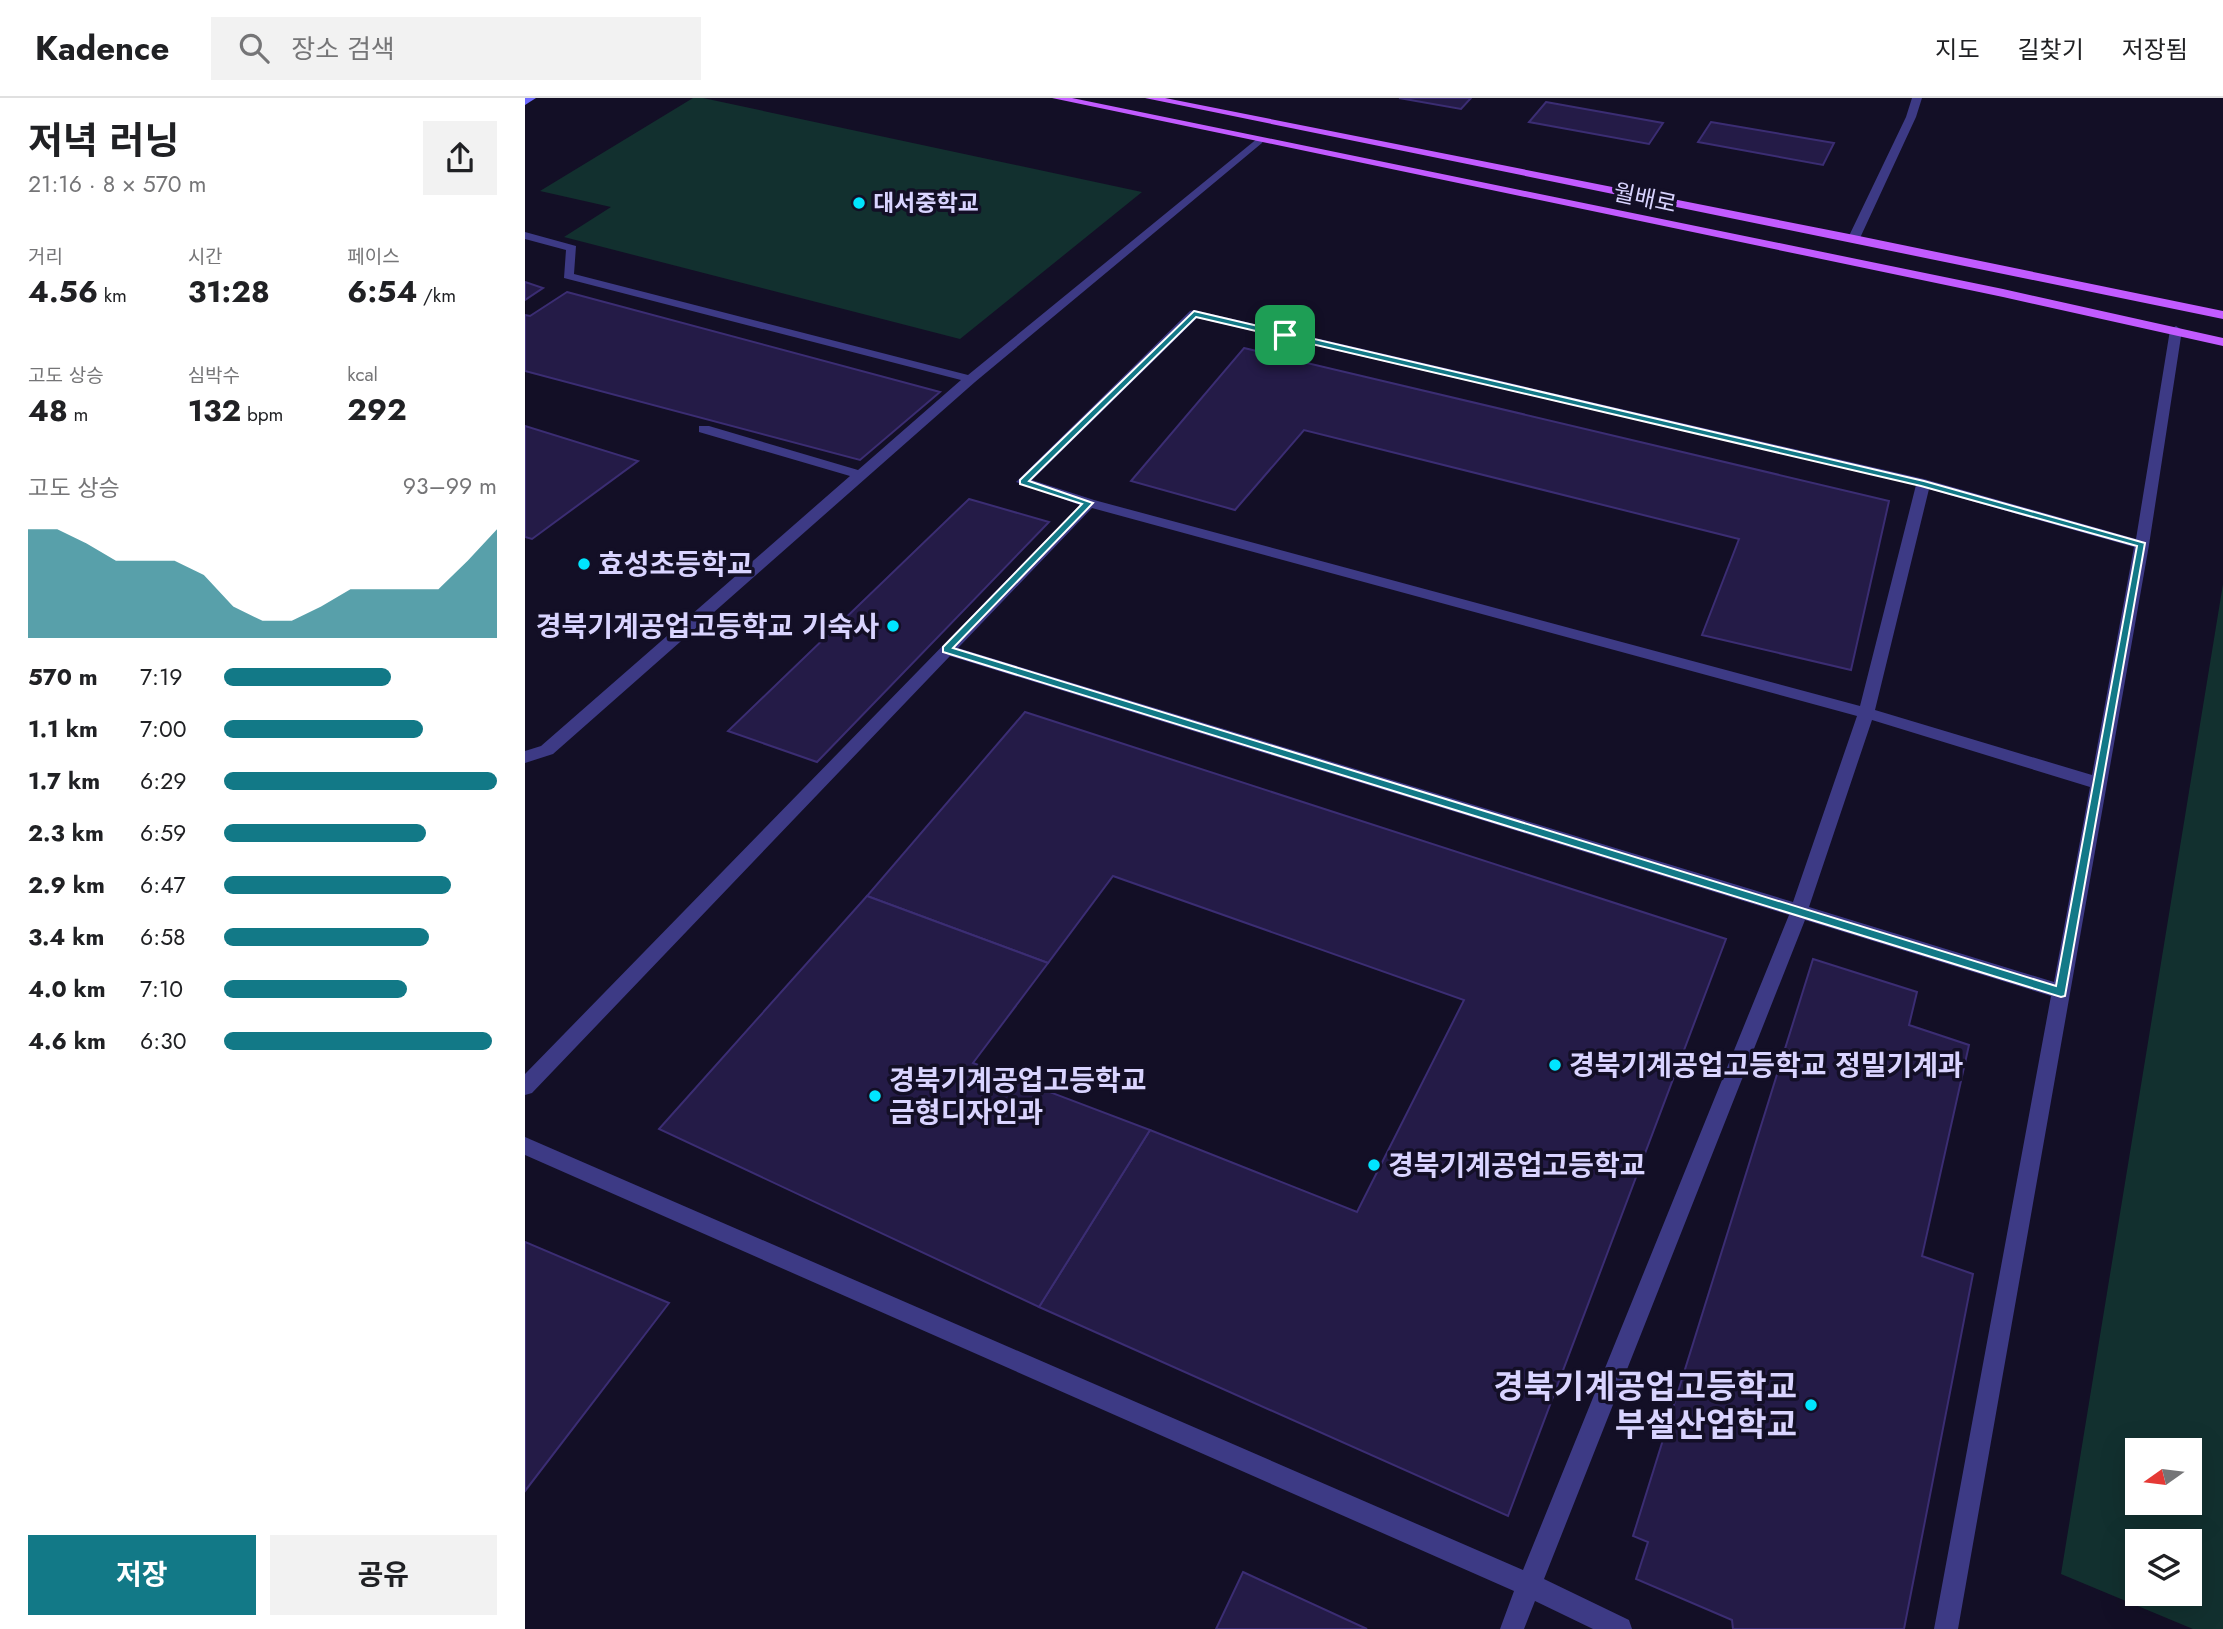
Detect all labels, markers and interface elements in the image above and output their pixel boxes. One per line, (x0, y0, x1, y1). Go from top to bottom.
search box (211, 17, 701, 80)
text: Kadence (35, 25, 169, 72)
icon: search (235, 29, 273, 67)
text: 장소 검색 (291, 30, 395, 68)
text: 지도 (1935, 32, 1980, 67)
text: 길찾기 (2018, 32, 2084, 67)
text: 저장됨 (2122, 32, 2188, 67)
text: 저녁 러닝 (28, 113, 179, 168)
button: share (423, 121, 497, 195)
text: 21:16 · 8 × 570 m (28, 167, 206, 201)
street label: 월배로 (1610, 175, 1680, 221)
place label: 대서중학교 (873, 186, 979, 220)
marker: 대서중학교 (851, 195, 867, 211)
text: 거리 (28, 243, 63, 270)
text: 시간 (188, 243, 223, 270)
text: 페이스 (347, 243, 400, 270)
text: 4.56 (28, 270, 98, 313)
text: 31:28 (188, 270, 270, 313)
text: 6:54 (347, 270, 417, 313)
text: km (98, 282, 127, 309)
text: /km (417, 282, 456, 309)
pin (1255, 305, 1315, 365)
icon: arrive (1266, 316, 1304, 354)
text: kcal (347, 361, 378, 388)
text: 고도 상승 (28, 362, 104, 389)
text: 심박수 (188, 362, 240, 389)
text: 292 (347, 388, 407, 431)
text: 48 (28, 389, 68, 432)
text: 132 (188, 389, 241, 432)
text: m (68, 401, 88, 428)
text: bpm (241, 401, 283, 428)
text: 93–99 m (403, 469, 497, 503)
text: 고도 상승 (28, 471, 120, 505)
place label: 효성초등학교 (598, 544, 753, 585)
marker: 효성초등학교 (576, 556, 592, 572)
place label: 경북기계공업고등학교 기숙사 (536, 606, 879, 647)
marker: 경북기계공업고등학교 기숙사 (885, 618, 901, 634)
text: 570 m (28, 660, 98, 694)
text: 7:19 (140, 660, 183, 694)
text: 1.1 km (28, 712, 98, 746)
text: 7:00 (140, 712, 187, 746)
text: 1.7 km (28, 764, 100, 798)
text: 6:29 (140, 764, 186, 798)
text: 2.3 km (28, 816, 104, 850)
text: 6:59 (140, 816, 186, 850)
text: 2.9 km (28, 868, 105, 902)
text: 6:47 (140, 868, 186, 902)
text: 3.4 km (28, 920, 104, 954)
text: 6:58 (140, 920, 186, 954)
text: 4.0 km (28, 972, 106, 1006)
text: 7:10 (140, 972, 183, 1006)
text: 4.6 km (28, 1024, 106, 1058)
text: 6:30 (140, 1024, 187, 1058)
place label: 경북기계공업고등학교 정밀기계과 (1569, 1045, 1964, 1086)
marker: 경북기계공업고등학교 정밀기계과 (1547, 1057, 1563, 1073)
place label: 경북기계공업고등학교 금형디자인과 (889, 1060, 1147, 1133)
marker: 경북기계공업고등학교 금형디자인과 (867, 1088, 883, 1104)
place label: 경북기계공업고등학교 (1388, 1145, 1646, 1186)
marker: 경북기계공업고등학교 (1366, 1157, 1382, 1173)
place label: 경북기계공업고등학교 부설산업학교 (1493, 1363, 1797, 1448)
marker: 경북기계공업고등학교 부설산업학교 (1803, 1397, 1819, 1413)
north arrow (2125, 1438, 2201, 1516)
map controls (2125, 1438, 2202, 1606)
button: layers (2125, 1529, 2202, 1606)
button: 저장 (28, 1535, 256, 1615)
button: 공유 (270, 1535, 497, 1615)

